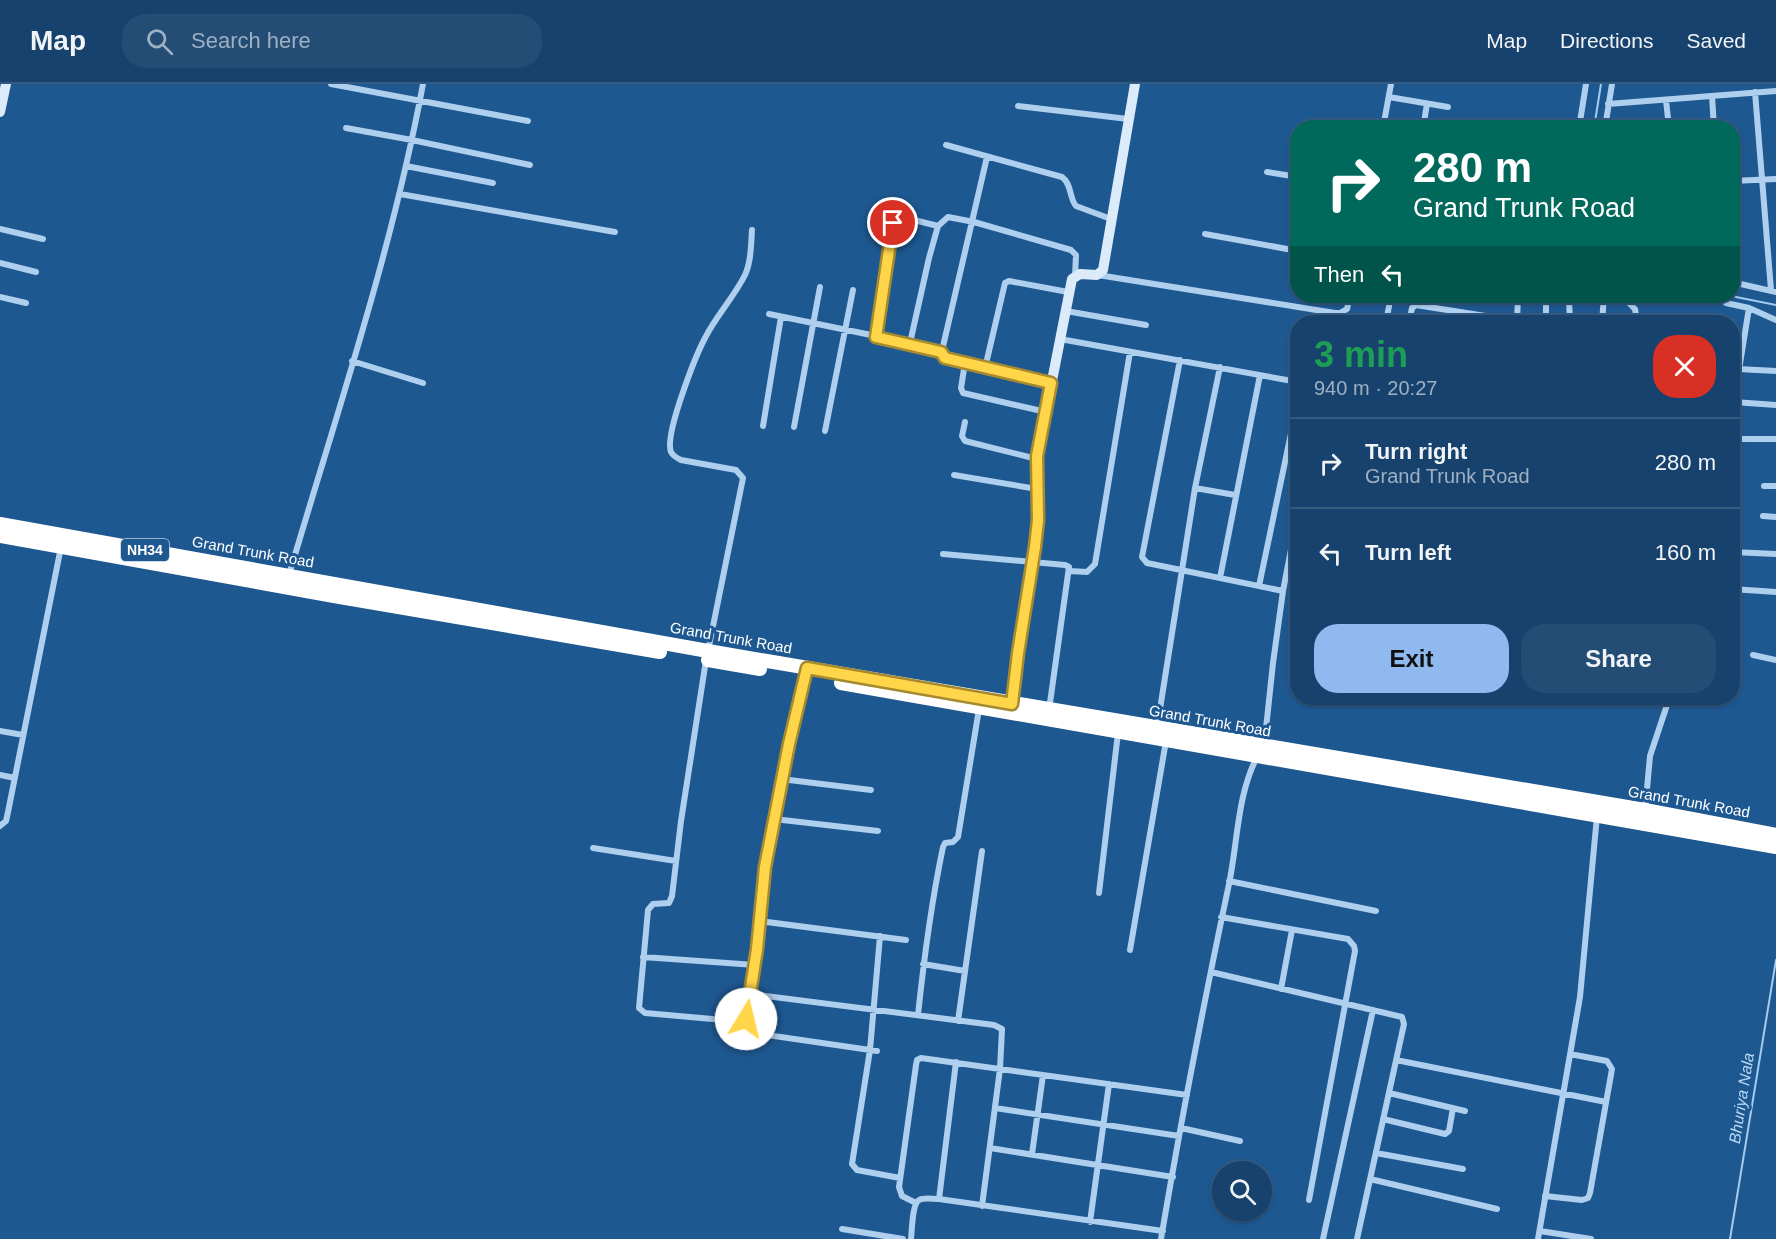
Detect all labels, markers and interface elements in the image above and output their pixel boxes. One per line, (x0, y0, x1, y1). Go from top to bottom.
search box (122, 14, 542, 68)
text: Map (30, 25, 86, 56)
icon: search (143, 25, 176, 58)
text: Search here (191, 28, 311, 53)
text: Map (1486, 29, 1527, 52)
text: Directions (1560, 29, 1653, 52)
text: Saved (1686, 29, 1746, 52)
icon: right (1314, 144, 1392, 222)
text: 280 m (1413, 144, 1532, 191)
text: Grand Trunk Road (1413, 193, 1635, 223)
pin (867, 197, 918, 248)
icon: arrive (876, 206, 909, 239)
icon: left (1376, 258, 1409, 291)
text: Then (1314, 262, 1364, 287)
text: 3 min (1314, 334, 1408, 375)
button: close (1653, 335, 1716, 398)
text: 940 m · 20:27 (1314, 377, 1437, 399)
text: Turn right (1365, 439, 1467, 464)
icon: right (1314, 447, 1347, 480)
text: 280 m (1655, 450, 1716, 475)
text: Grand Trunk Road (1365, 465, 1530, 487)
street label: Grand Trunk Road (191, 532, 315, 571)
icon: left (1314, 537, 1347, 570)
road number: NH34 (121, 539, 169, 561)
text: Turn left (1365, 540, 1451, 565)
text: 160 m (1655, 540, 1716, 565)
street label: Grand Trunk Road (669, 618, 793, 657)
button: Exit (1314, 624, 1509, 693)
button: Share (1521, 624, 1716, 693)
street label: Grand Trunk Road (1148, 701, 1272, 740)
street label: Grand Trunk Road (1627, 782, 1751, 821)
position arrow (714, 987, 778, 1051)
water label: Bhuriya Nala (1726, 1051, 1757, 1145)
map controls (1212, 1161, 1272, 1221)
button: search (1212, 1161, 1272, 1221)

